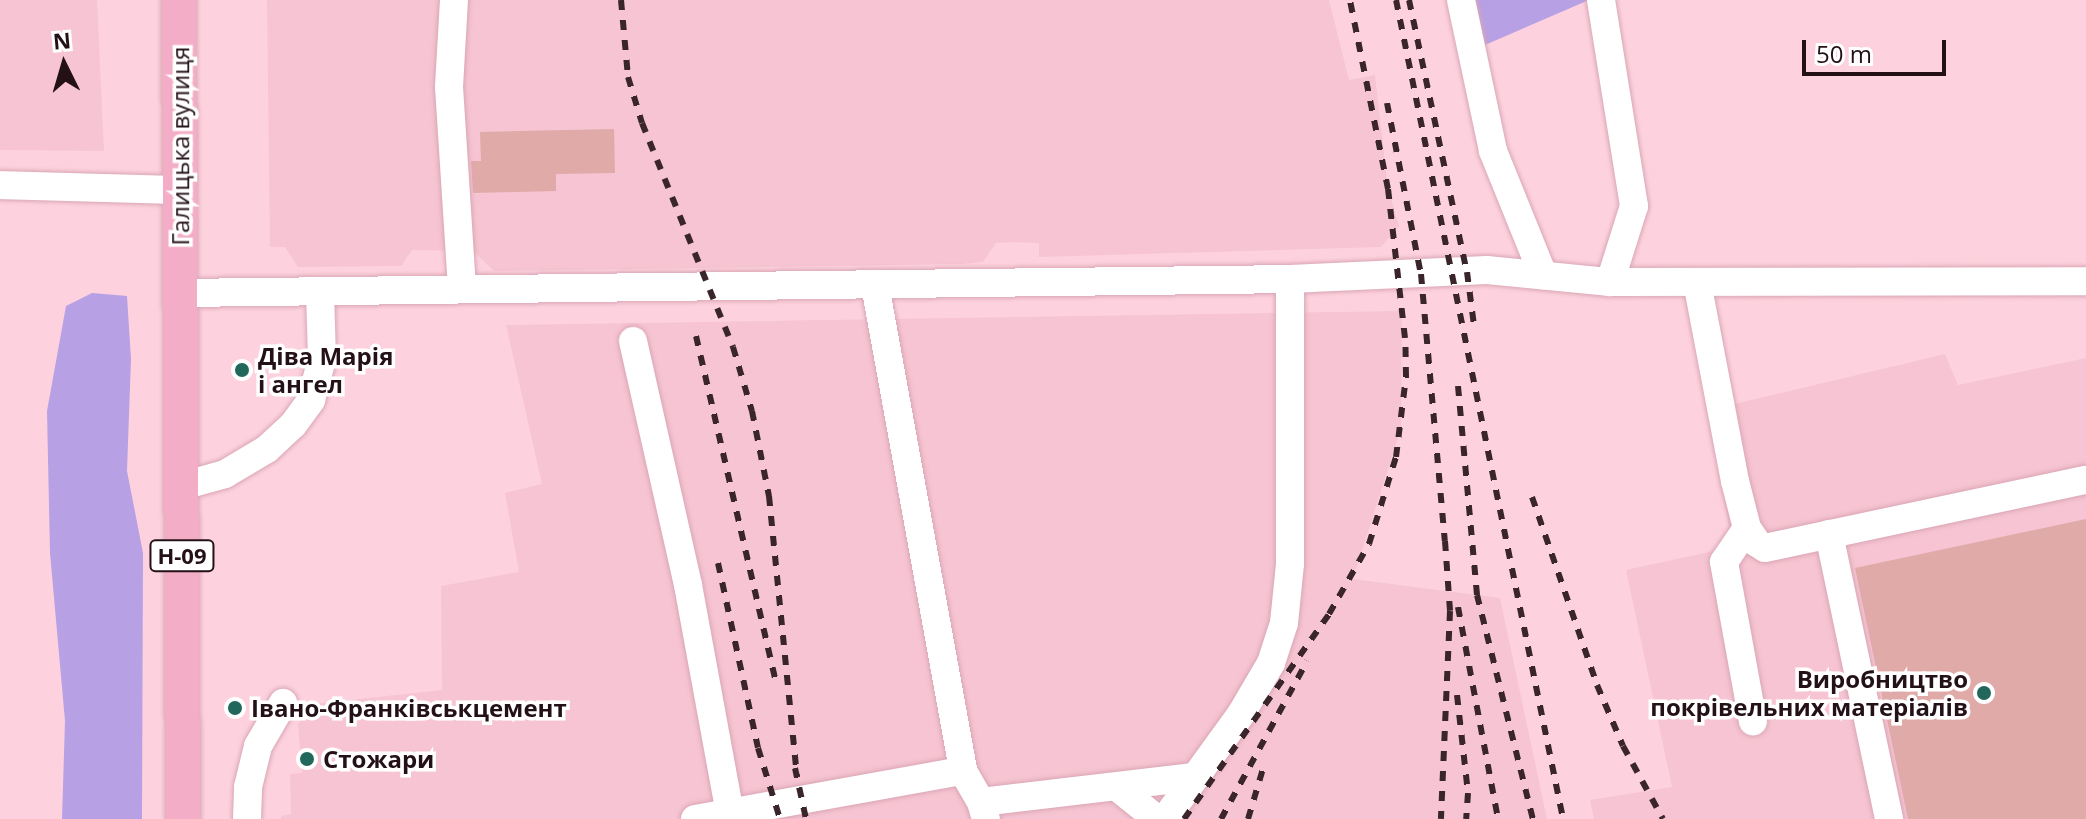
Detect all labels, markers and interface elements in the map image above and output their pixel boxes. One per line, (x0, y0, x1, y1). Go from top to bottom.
north arrow (24, 24, 104, 104)
text: N (52, 24, 72, 56)
scale bar (1806, 24, 1950, 74)
text: 50 m (1816, 37, 1872, 70)
street label: Галицька вулиця (166, 46, 194, 246)
place label: Діва Марія і ангел (258, 342, 393, 398)
marker: Діва Марія і ангел (233, 361, 251, 379)
road number: Н-09 (148, 538, 216, 574)
place label: Виробництво покрівельних матеріалів (1650, 665, 1968, 721)
marker: Виробництво покрівельних матеріалів (1975, 684, 1993, 702)
place label: Івано-Франківськцемент (251, 694, 567, 722)
marker: Івано-Франківськцемент (226, 699, 244, 717)
place label: Стожари (323, 745, 434, 773)
marker: Стожари (298, 750, 316, 768)

